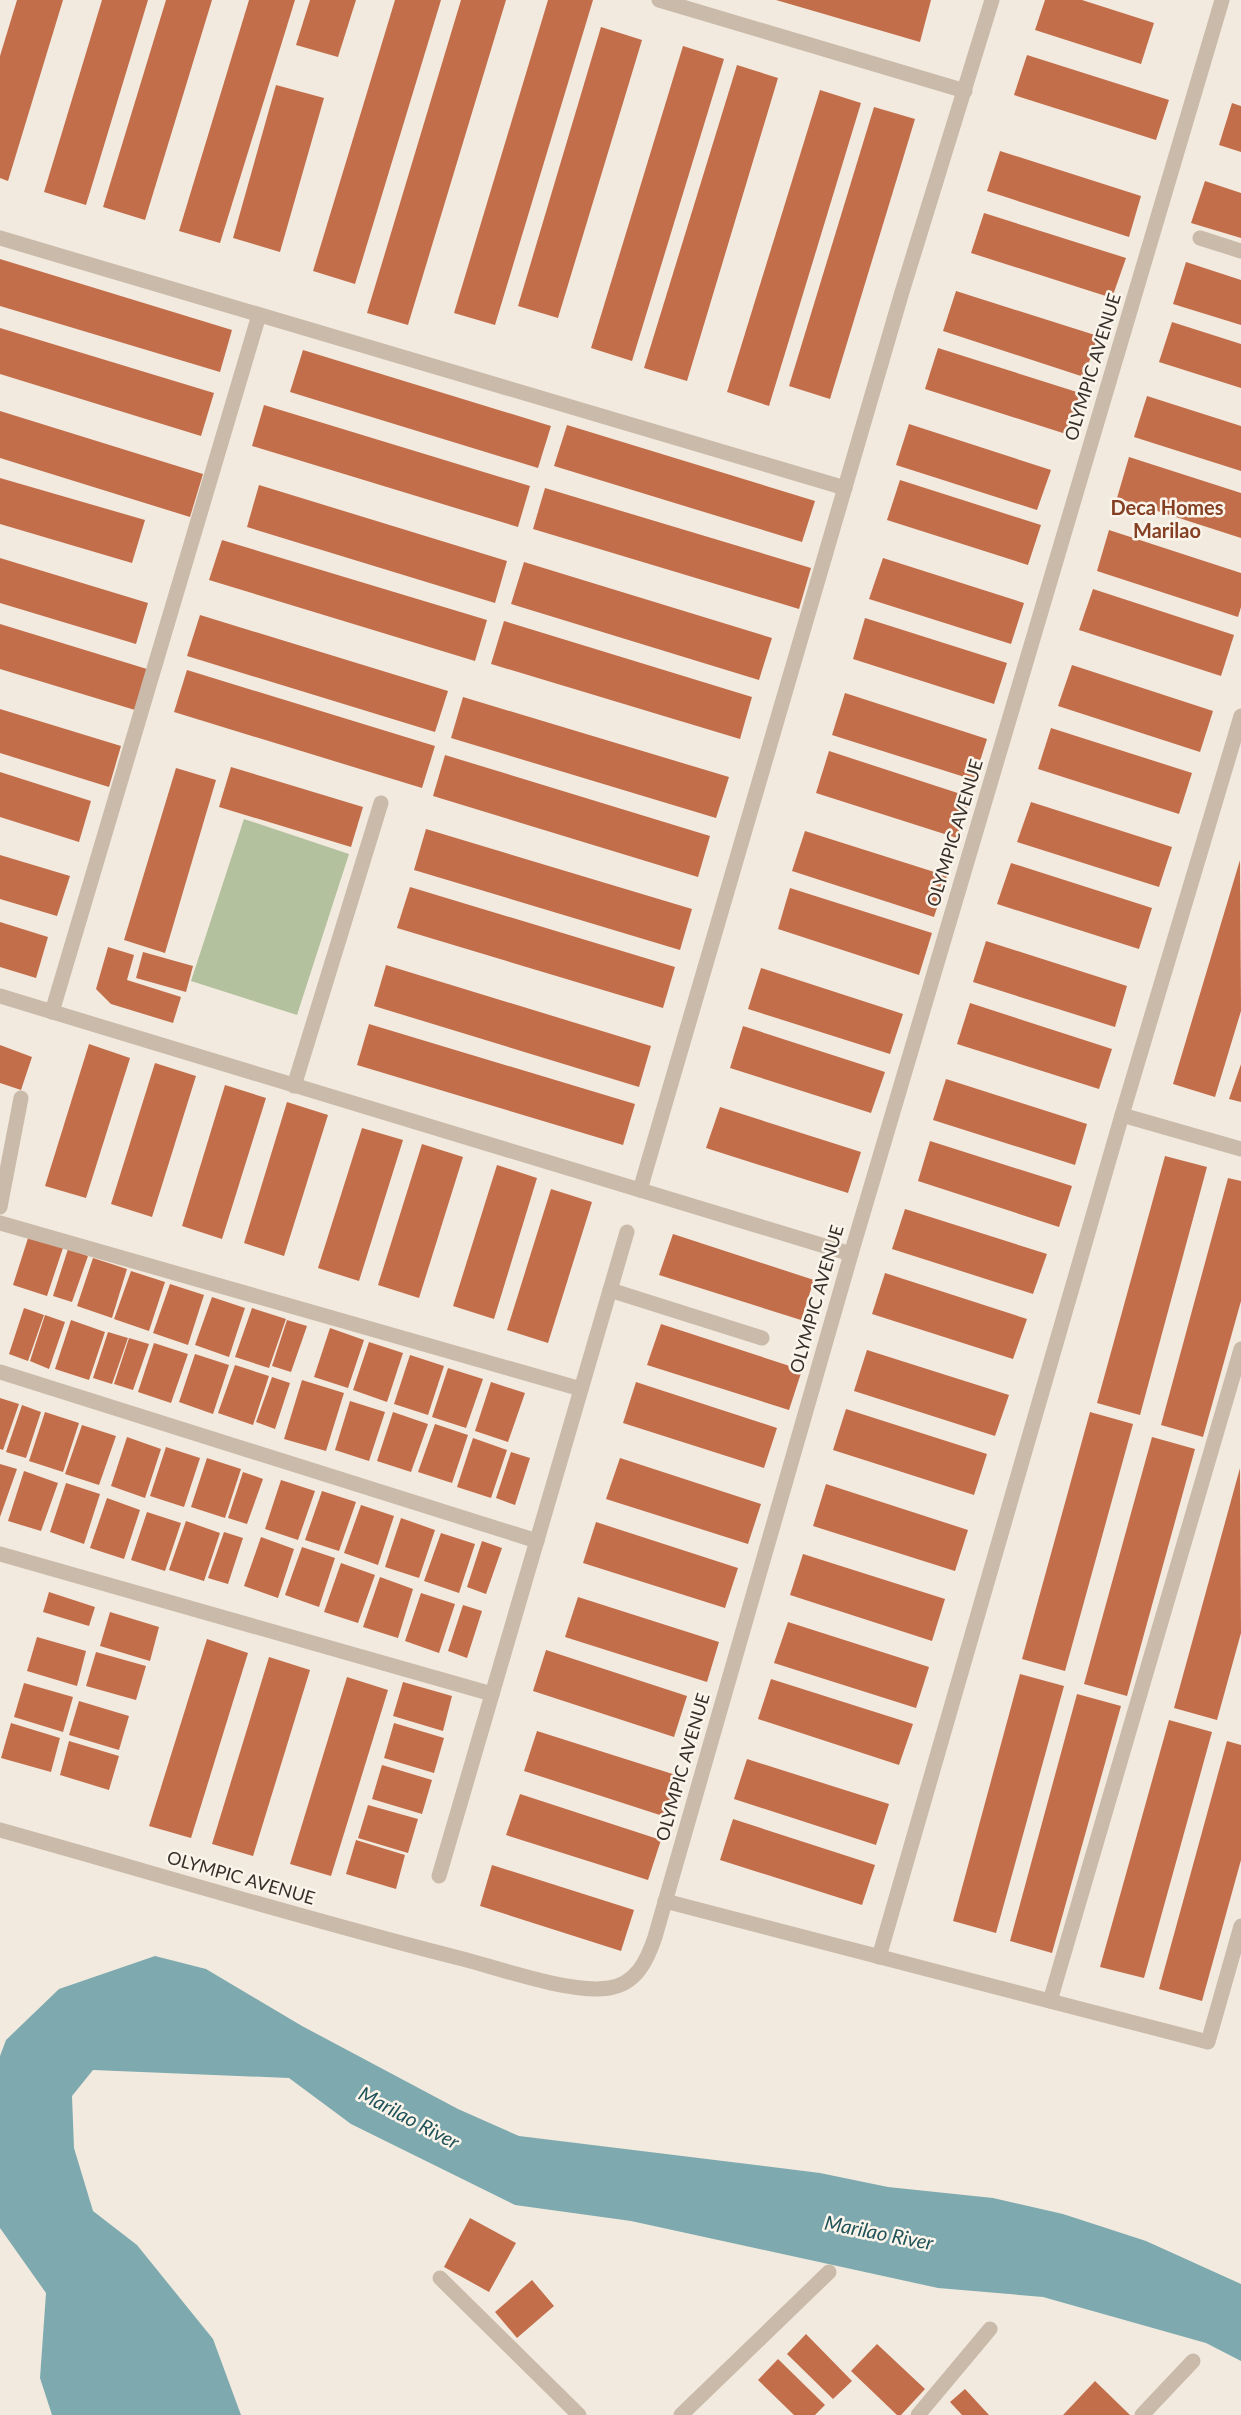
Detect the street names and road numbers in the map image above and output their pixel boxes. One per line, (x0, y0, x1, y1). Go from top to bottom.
street label: OLYMPIC AVENUE (1059, 290, 1125, 443)
street label: OLYMPIC AVENUE (921, 756, 987, 909)
street label: OLYMPIC AVENUE (784, 1222, 848, 1375)
street label: OLYMPIC AVENUE (650, 1690, 714, 1843)
street label: OLYMPIC AVENUE (165, 1845, 318, 1909)

